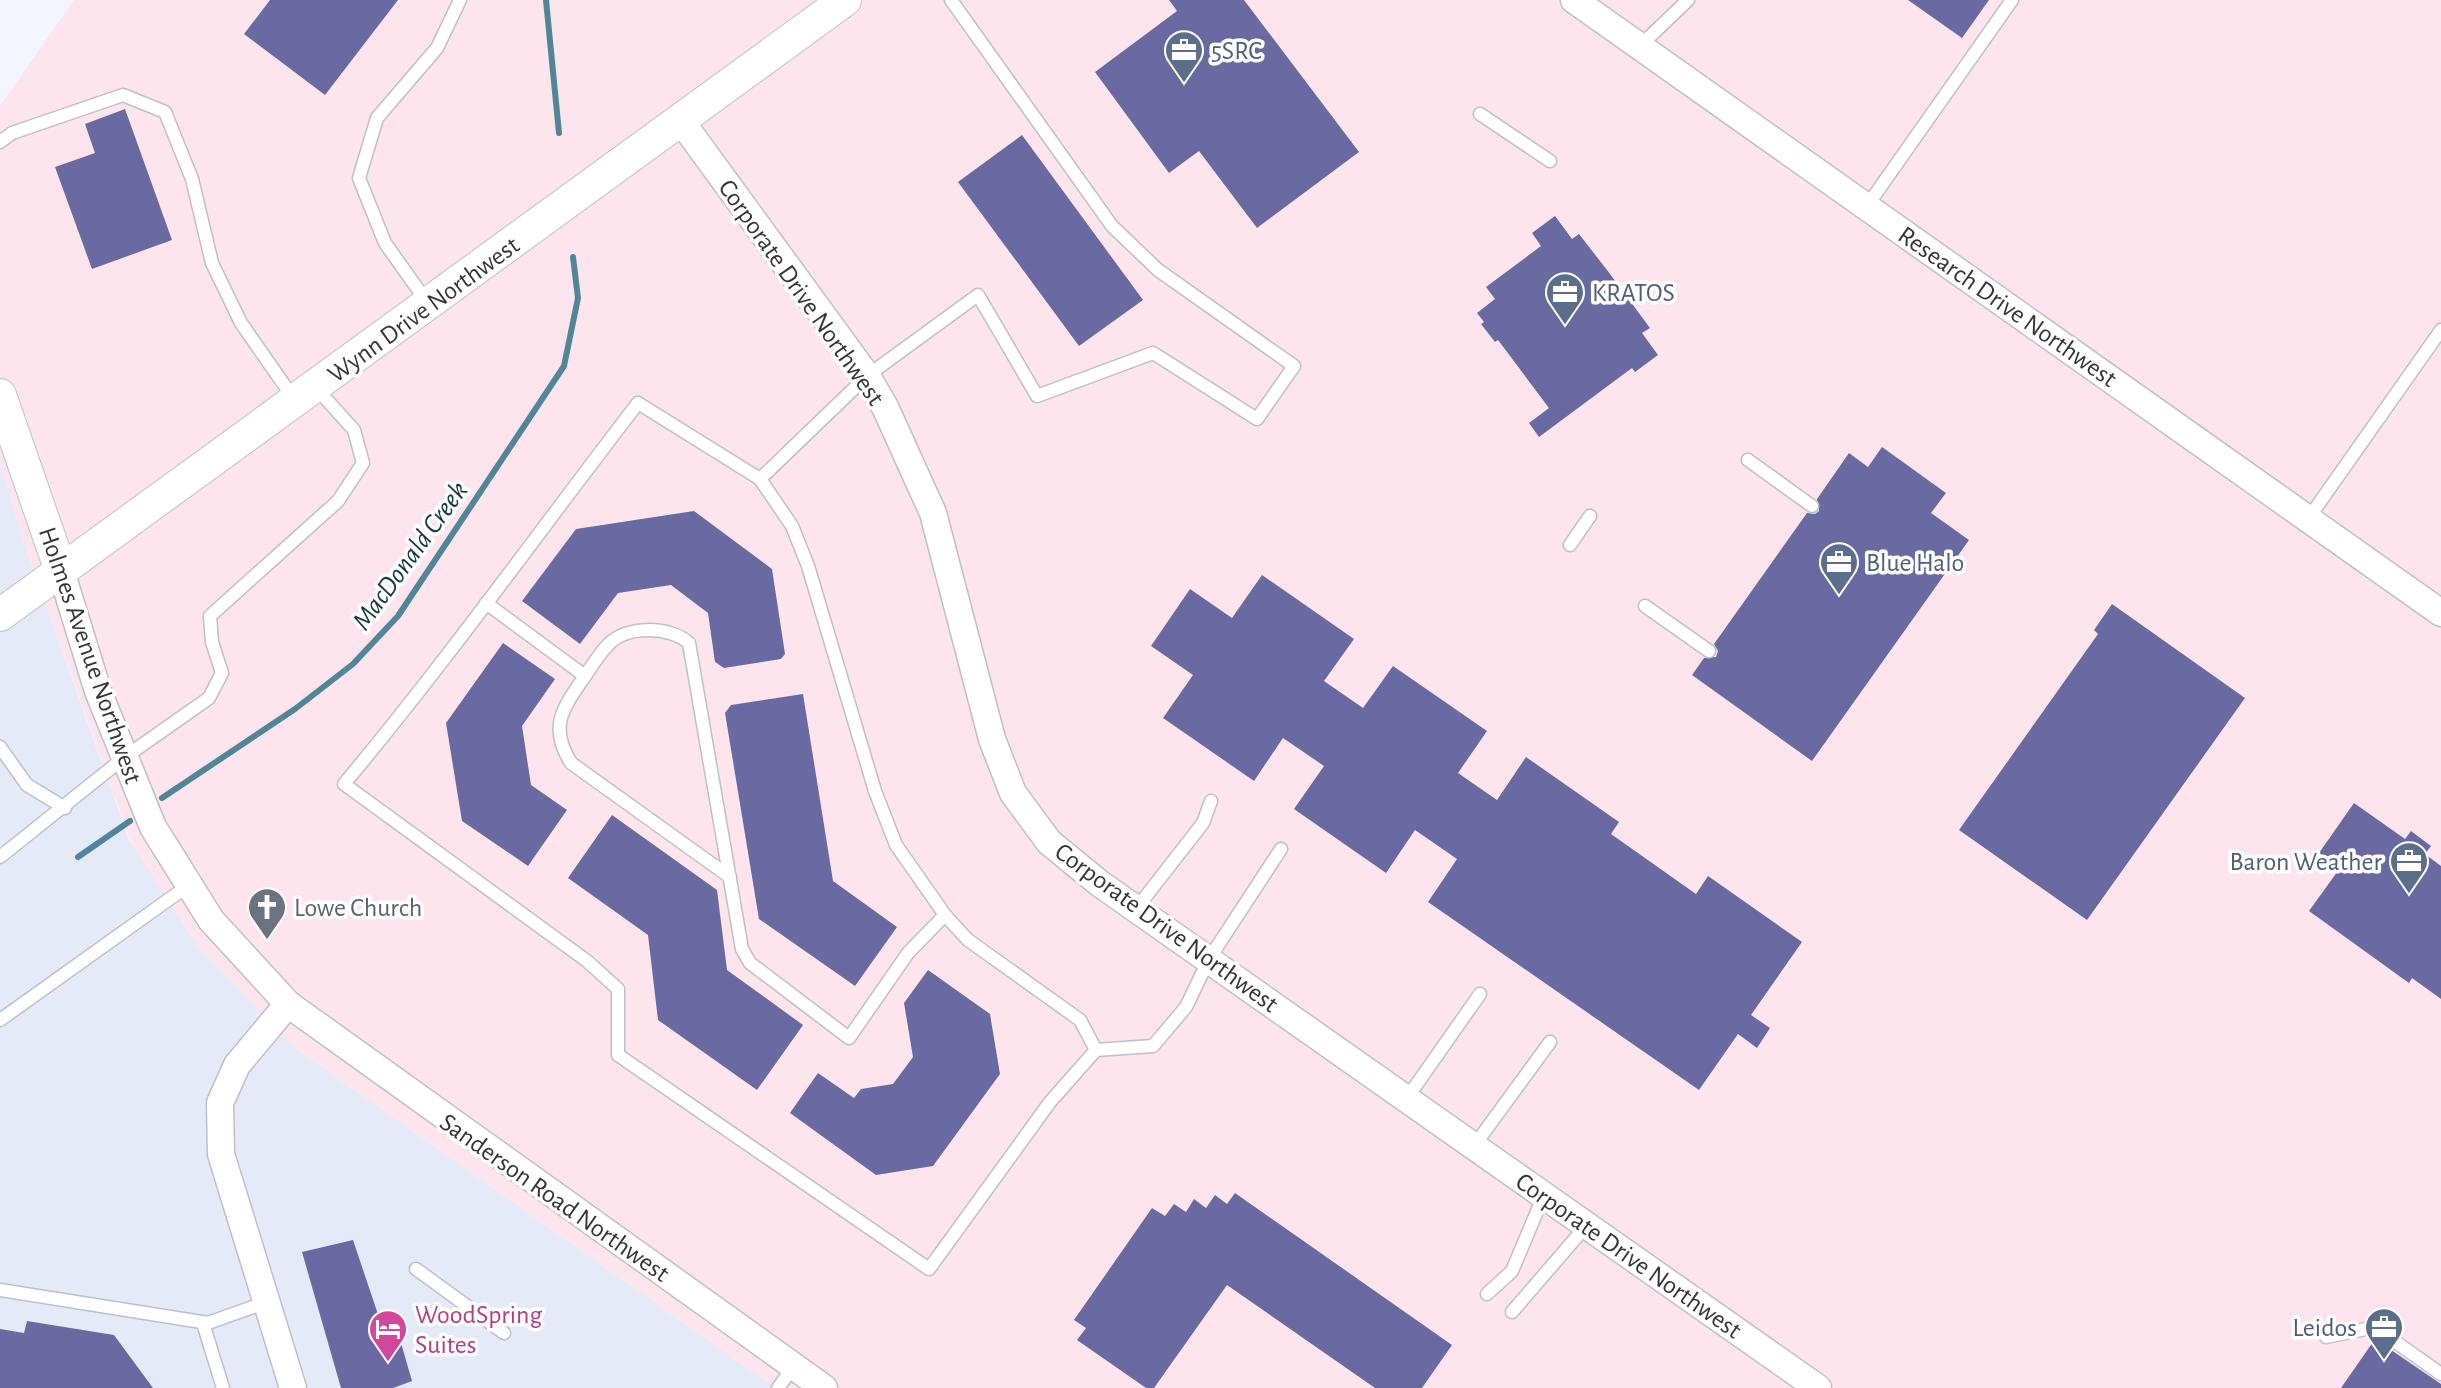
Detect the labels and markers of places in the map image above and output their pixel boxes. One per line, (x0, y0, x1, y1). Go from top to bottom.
office icon: 5SRC (1163, 29, 1205, 84)
place label: 5SRC (1211, 38, 1262, 64)
office icon: KRATOS (1544, 271, 1586, 326)
place label: KRATOS (1592, 280, 1675, 306)
office icon: Blue Halo (1818, 541, 1860, 596)
place label: Blue Halo (1866, 550, 1964, 576)
office icon: Baron Weather (2388, 840, 2430, 895)
place label: Baron Weather (2229, 849, 2383, 875)
church icon: Lowe Church (246, 886, 288, 941)
place label: Lowe Church (294, 895, 422, 921)
place label: WoodSpring Suites (415, 1302, 542, 1358)
office icon: Leidos (2363, 1306, 2405, 1361)
hotel icon: WoodSpring Suites (367, 1308, 409, 1363)
place label: Leidos (2292, 1315, 2357, 1341)

